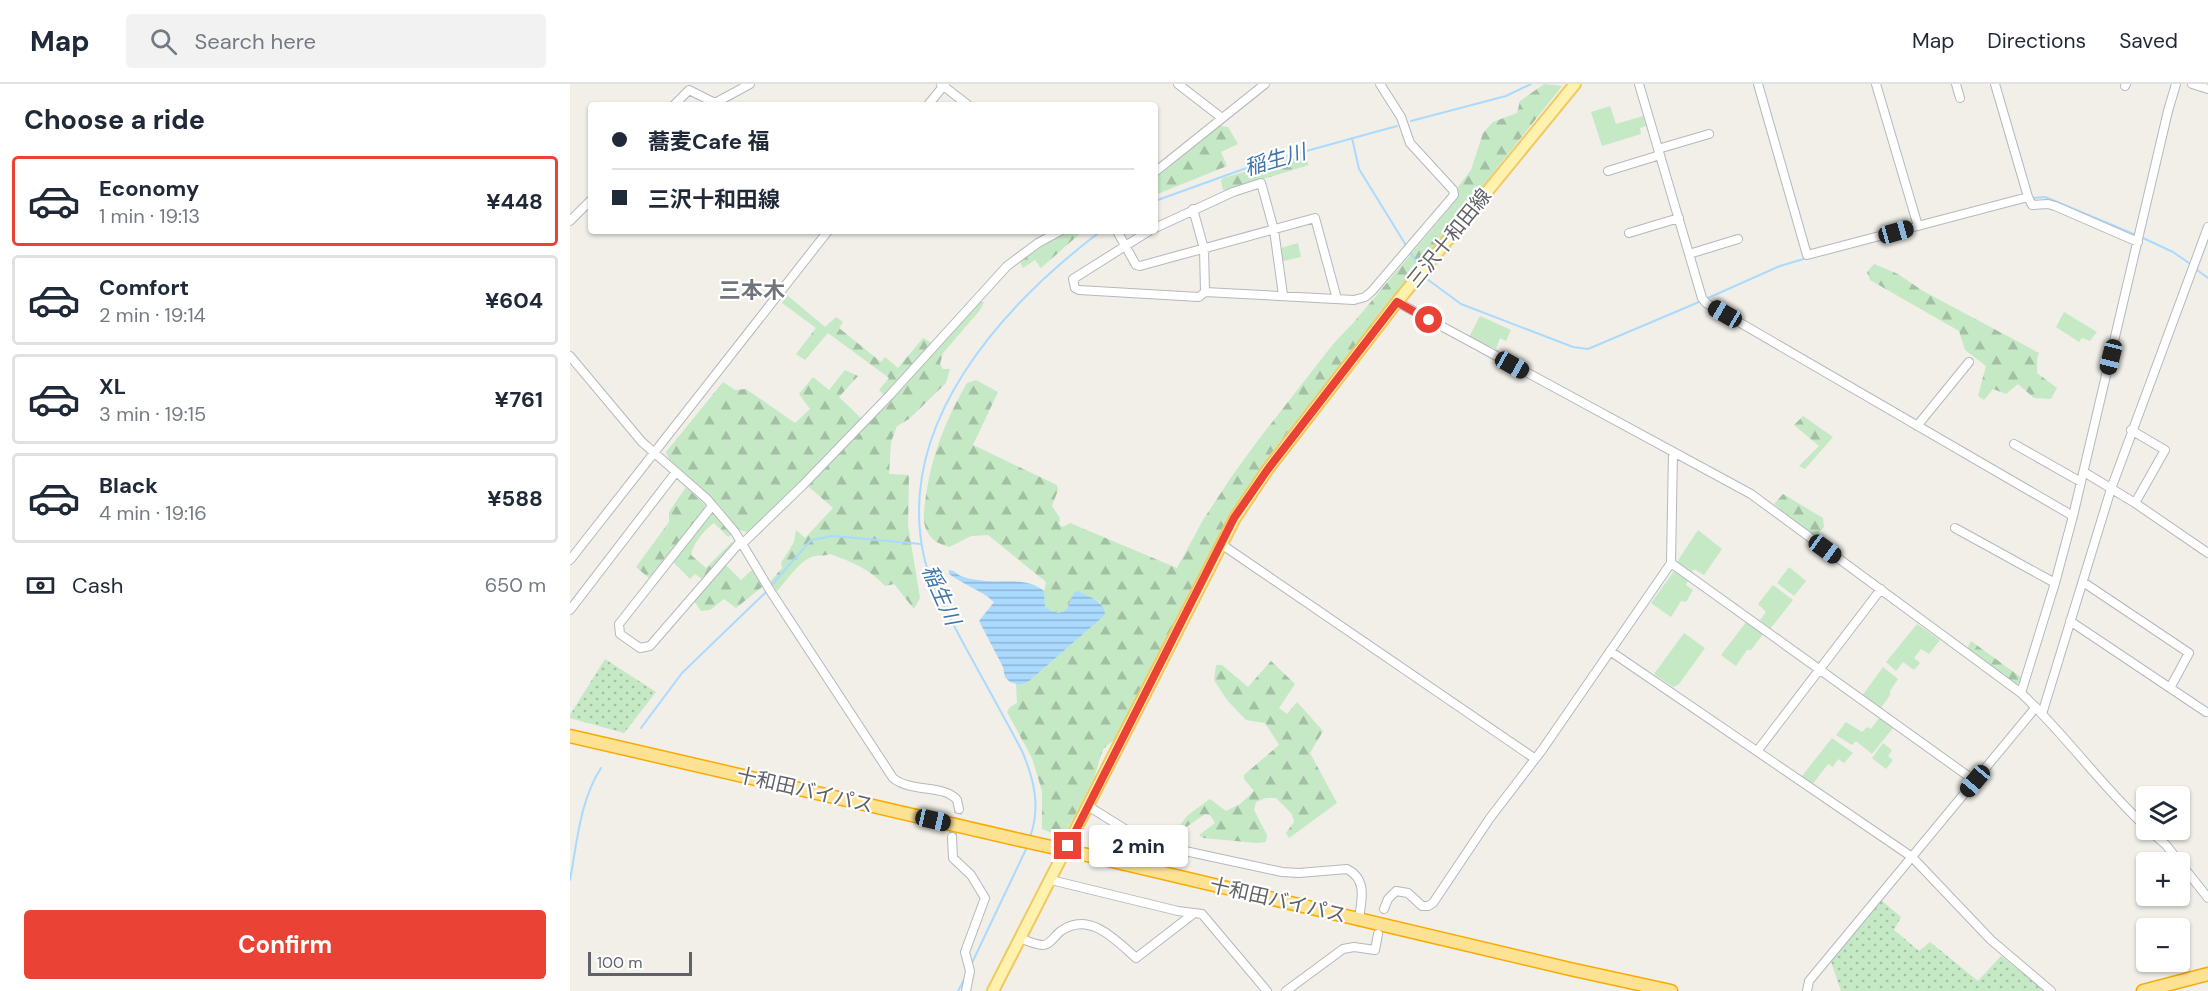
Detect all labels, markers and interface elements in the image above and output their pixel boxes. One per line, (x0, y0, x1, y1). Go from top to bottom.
search box (126, 14, 546, 68)
text: Map (30, 23, 90, 60)
icon: search (147, 25, 180, 58)
text: Search here (195, 27, 316, 56)
text: Map (1912, 27, 1954, 55)
text: Directions (1987, 27, 2086, 55)
text: Saved (2119, 27, 2178, 55)
text: Choose a ride (24, 102, 205, 137)
text: 蕎麦Cafe 福 (648, 127, 769, 156)
water label: 稲生川 (1241, 137, 1311, 182)
icon: car (27, 174, 81, 228)
text: Economy (99, 174, 199, 203)
street label: 三沢十和田線 (1401, 183, 1497, 293)
text: 三沢十和田線 (648, 185, 780, 214)
text: ¥448 (486, 187, 543, 216)
text: 1 min · 19:13 (99, 203, 200, 229)
car (1876, 218, 1916, 246)
icon: car (27, 273, 81, 327)
text: Comfort (99, 273, 189, 302)
district label: 三本木 (719, 276, 785, 305)
text: ¥604 (485, 286, 543, 315)
car (1705, 297, 1745, 331)
text: 2 min · 19:14 (99, 302, 206, 328)
route start (1415, 306, 1442, 333)
car (2098, 337, 2124, 377)
car (1492, 348, 1532, 382)
icon: car (27, 372, 81, 426)
text: XL (99, 372, 126, 401)
text: ¥761 (495, 385, 543, 414)
text: 3 min · 19:15 (99, 401, 206, 427)
icon: car (27, 471, 81, 525)
text: Black (99, 471, 158, 500)
text: ¥588 (487, 484, 543, 513)
text: 4 min · 19:16 (99, 500, 207, 526)
car (1805, 531, 1845, 567)
water label: 稲生川 (915, 561, 967, 631)
icon: cash (24, 569, 57, 602)
text: Cash (72, 571, 123, 600)
text: 650 m (485, 572, 546, 598)
car (1957, 761, 1993, 801)
street label: 十和田バイパス (734, 762, 876, 818)
map controls (2136, 786, 2190, 972)
button: layers (2136, 786, 2190, 840)
car (913, 807, 953, 833)
callout: 2 min (1089, 825, 1188, 867)
route end (1054, 832, 1081, 859)
text: 2 min (1112, 833, 1165, 859)
button: + (2136, 852, 2190, 906)
street label: 十和田バイパス (1207, 872, 1349, 928)
button: Confirm (24, 910, 546, 979)
button: − (2136, 918, 2190, 972)
scale bar (588, 949, 692, 976)
text: 100 m (597, 952, 642, 973)

